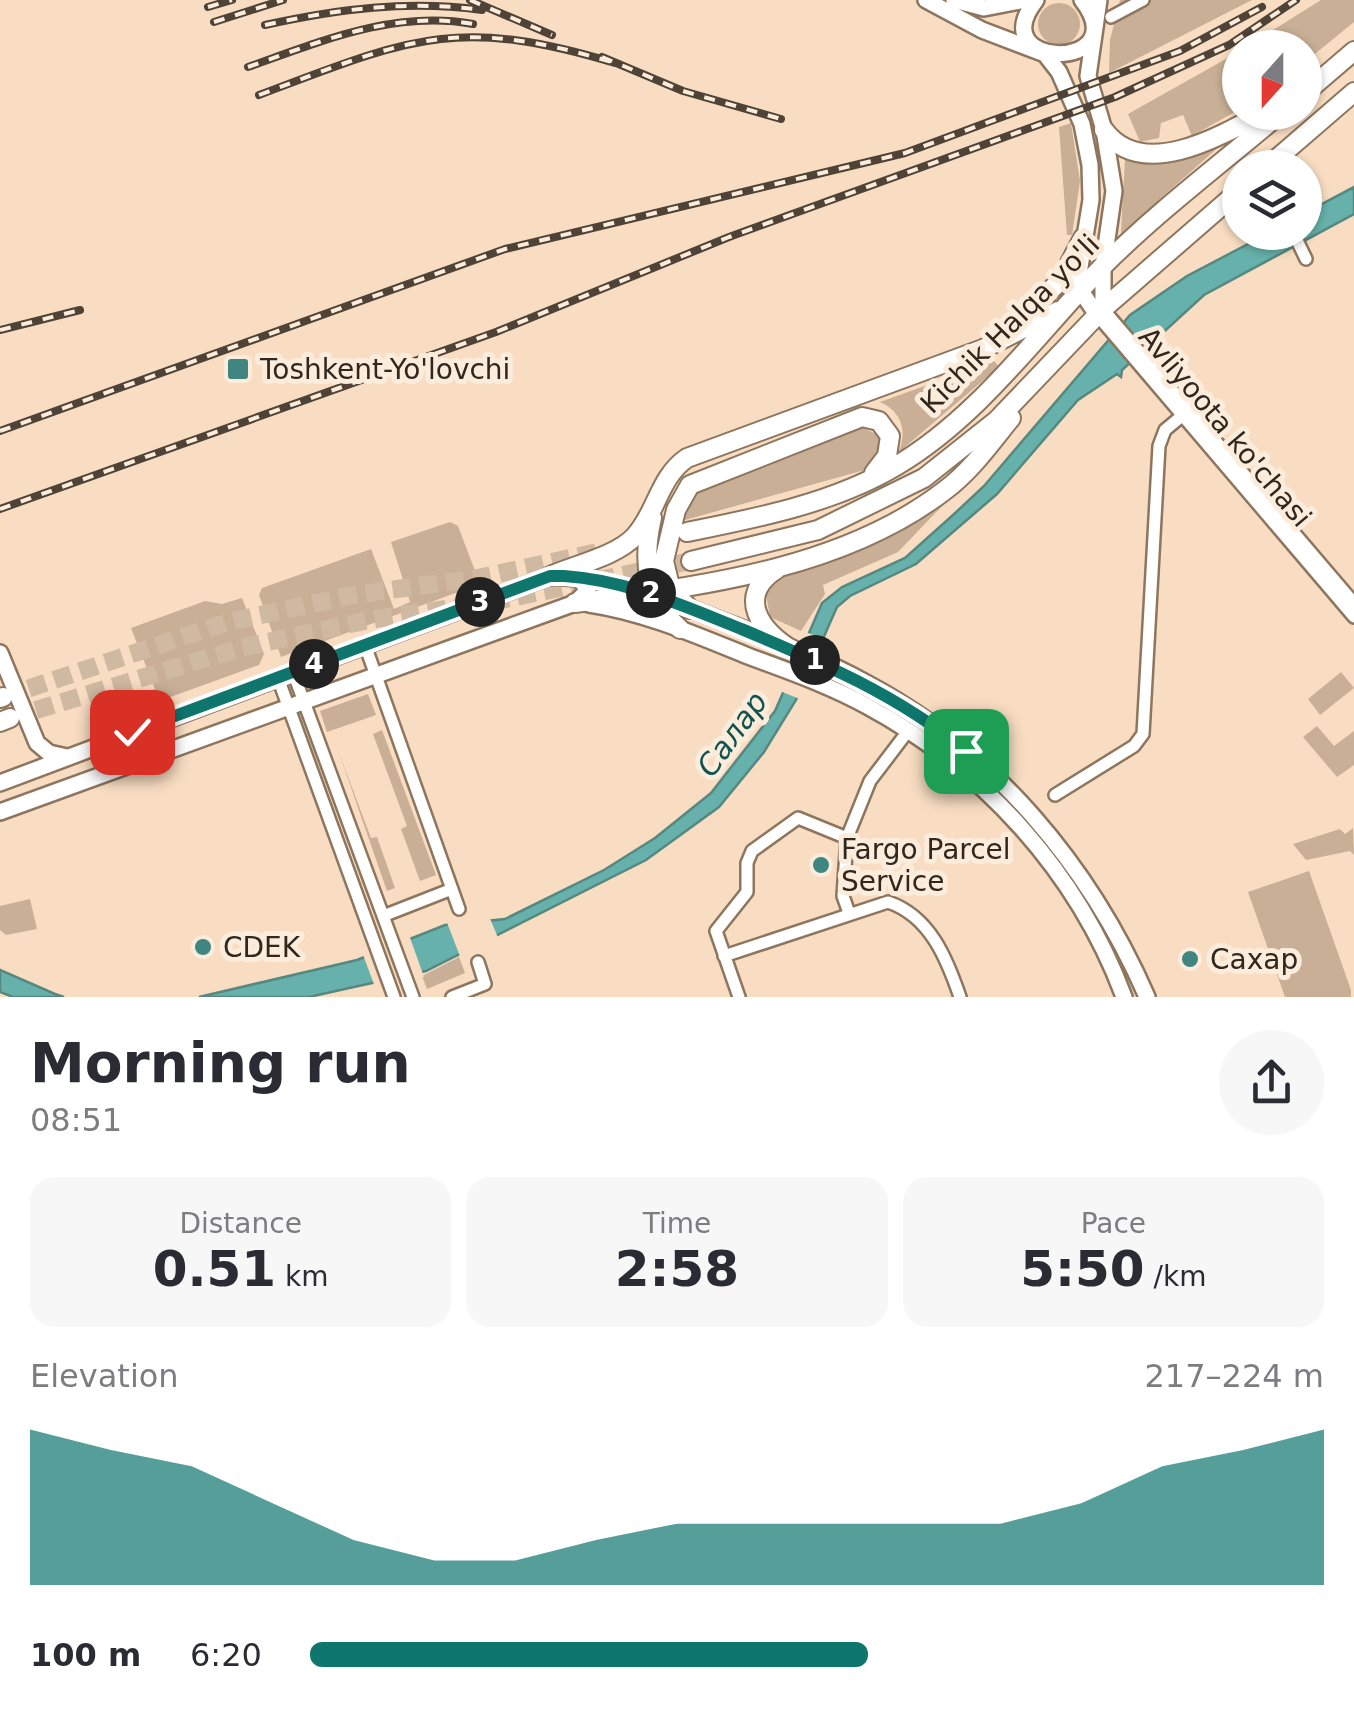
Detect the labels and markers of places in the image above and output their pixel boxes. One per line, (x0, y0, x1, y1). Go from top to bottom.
place label: Toshkent-Yo'lovchi (259, 353, 510, 386)
marker: Toshkent-Yo'lovchi (225, 356, 251, 382)
pin: 2 (626, 568, 676, 618)
pin: 3 (455, 577, 505, 627)
pin: 1 (790, 635, 840, 685)
pin: 4 (289, 639, 339, 689)
pin (90, 690, 175, 775)
pin (924, 709, 1009, 794)
place label: Fargo Parcel Service (841, 833, 1011, 898)
marker: Fargo Parcel Service (810, 854, 832, 876)
place label: CDEK (223, 931, 301, 964)
marker: CDEK (192, 936, 214, 958)
place label: Сахар (1210, 943, 1298, 976)
marker: Сахар (1179, 948, 1201, 970)

